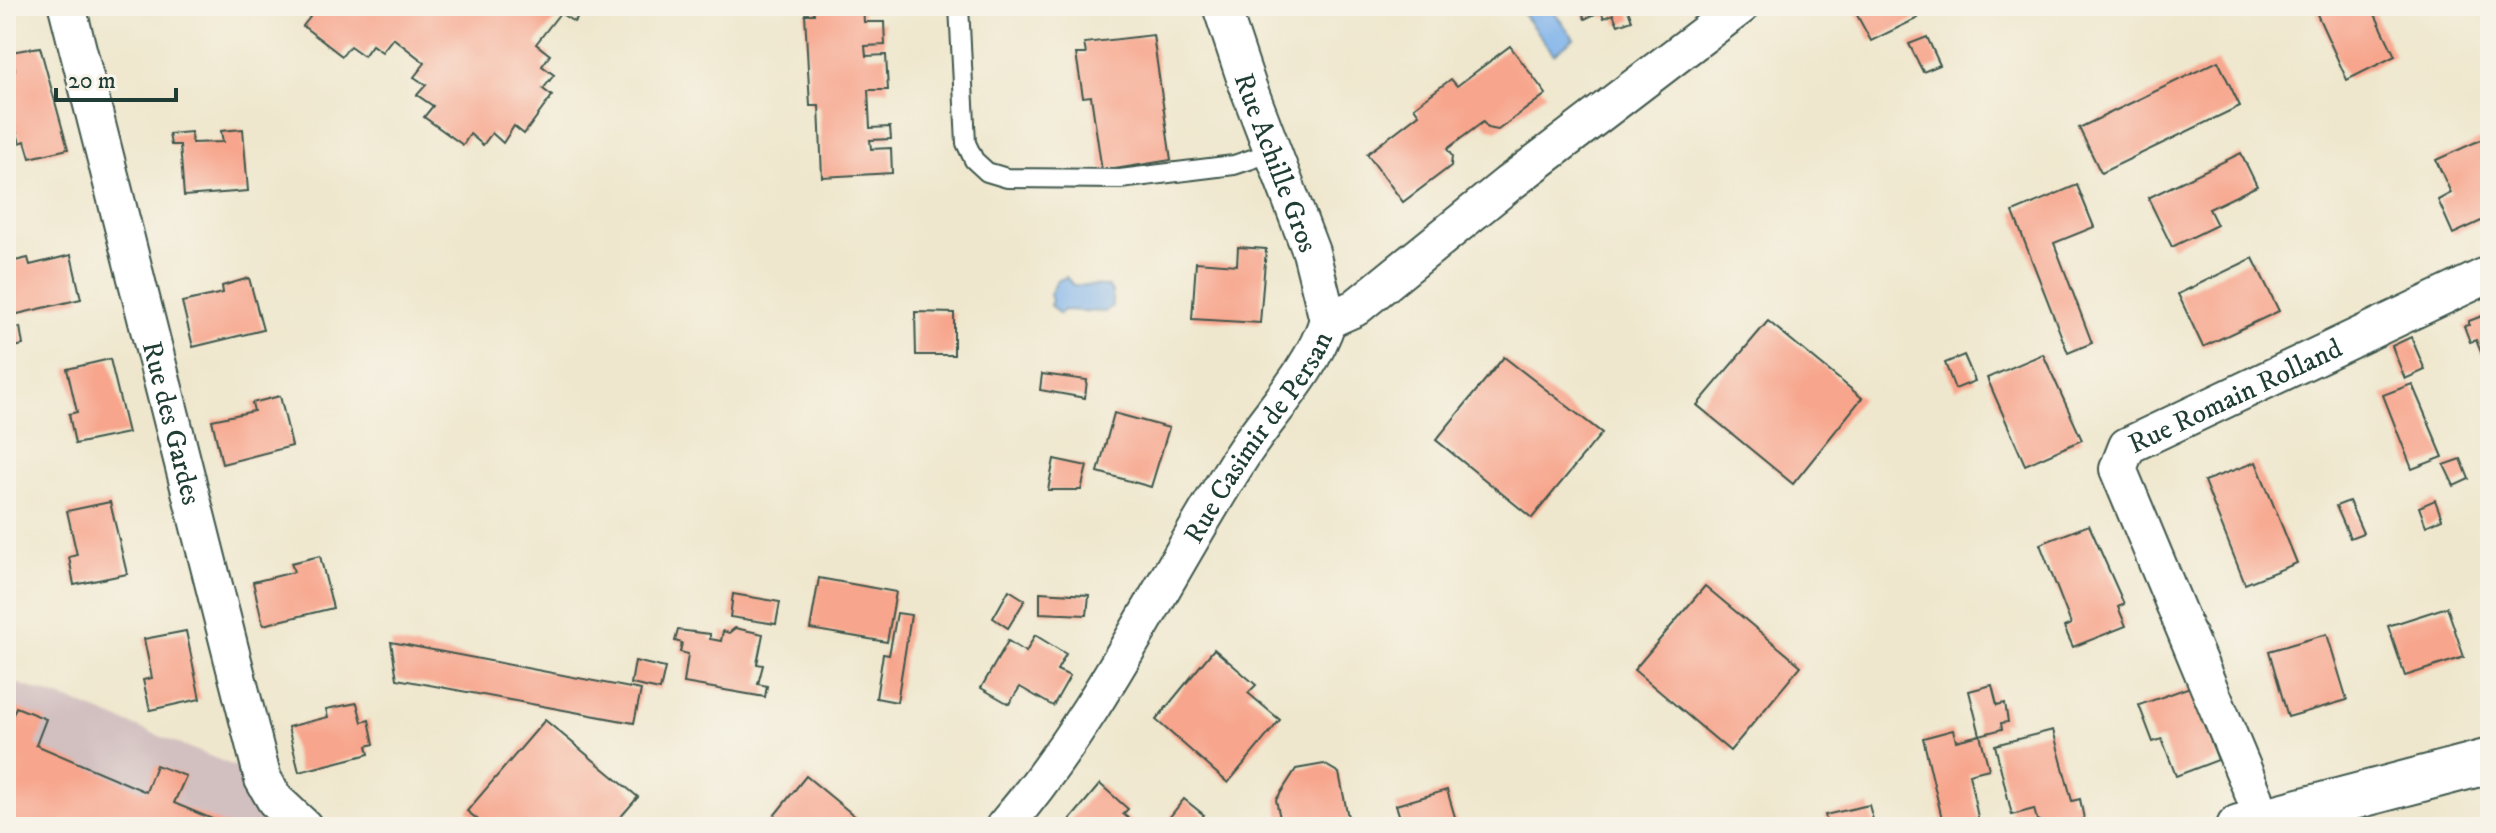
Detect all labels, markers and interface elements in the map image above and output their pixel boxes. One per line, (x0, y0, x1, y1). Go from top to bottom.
scale bar (56, 52, 176, 102)
text: 20 m (68, 66, 116, 96)
street label: Rue Achille Gros (1226, 69, 1325, 257)
street label: Rue Casimir de Persan (1176, 326, 1341, 550)
street label: Rue Romain Rolland (2123, 331, 2348, 462)
street label: Rue des Gardes (134, 338, 209, 509)

